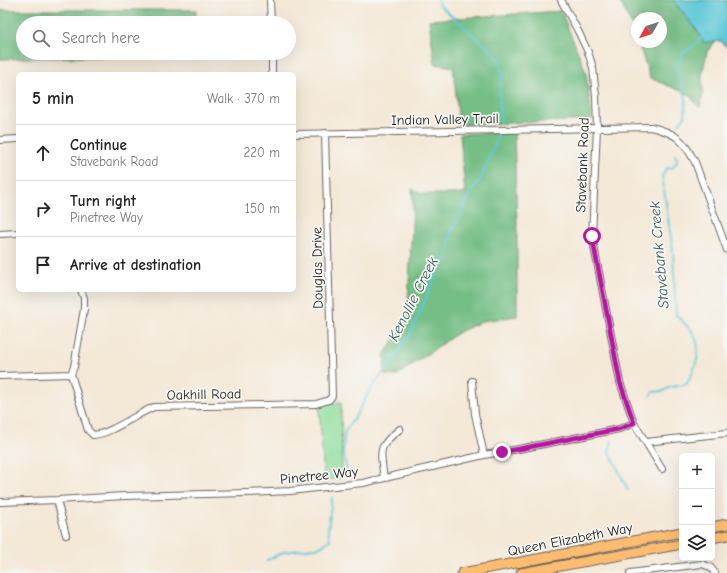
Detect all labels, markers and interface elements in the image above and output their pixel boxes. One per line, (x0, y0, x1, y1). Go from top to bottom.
north arrow (631, 12, 667, 48)
search box (16, 16, 296, 60)
icon: search (30, 27, 52, 49)
text: Search here (62, 29, 140, 47)
text: 5 min (32, 89, 74, 108)
text: Walk · 370 m (207, 91, 280, 106)
street label: Indian Valley Trail (391, 110, 499, 129)
street label: Stavebank Road (572, 117, 593, 213)
text: Continue (70, 136, 127, 154)
icon: ahead (32, 142, 54, 164)
text: 220 m (243, 145, 280, 160)
text: Stavebank Road (70, 154, 158, 169)
text: Turn right (70, 192, 136, 210)
icon: right (32, 198, 54, 220)
water label: Stavebank Creek (645, 200, 673, 309)
text: 150 m (245, 201, 280, 216)
text: Pinetree Way (70, 210, 143, 225)
street label: Douglas Drive (308, 227, 327, 309)
route start (583, 227, 601, 245)
water label: Kenollie Creek (384, 253, 442, 344)
icon: arrive (32, 254, 54, 276)
text: Arrive at destination (70, 256, 201, 274)
street label: Oakhill Road (167, 385, 242, 404)
route end (493, 443, 511, 461)
map controls (679, 453, 715, 561)
button: + (679, 453, 715, 489)
street label: Pinetree Way (279, 463, 360, 488)
button: − (679, 489, 715, 525)
street label: Queen Elizabeth Way (506, 519, 635, 560)
button: layers (679, 525, 715, 561)

